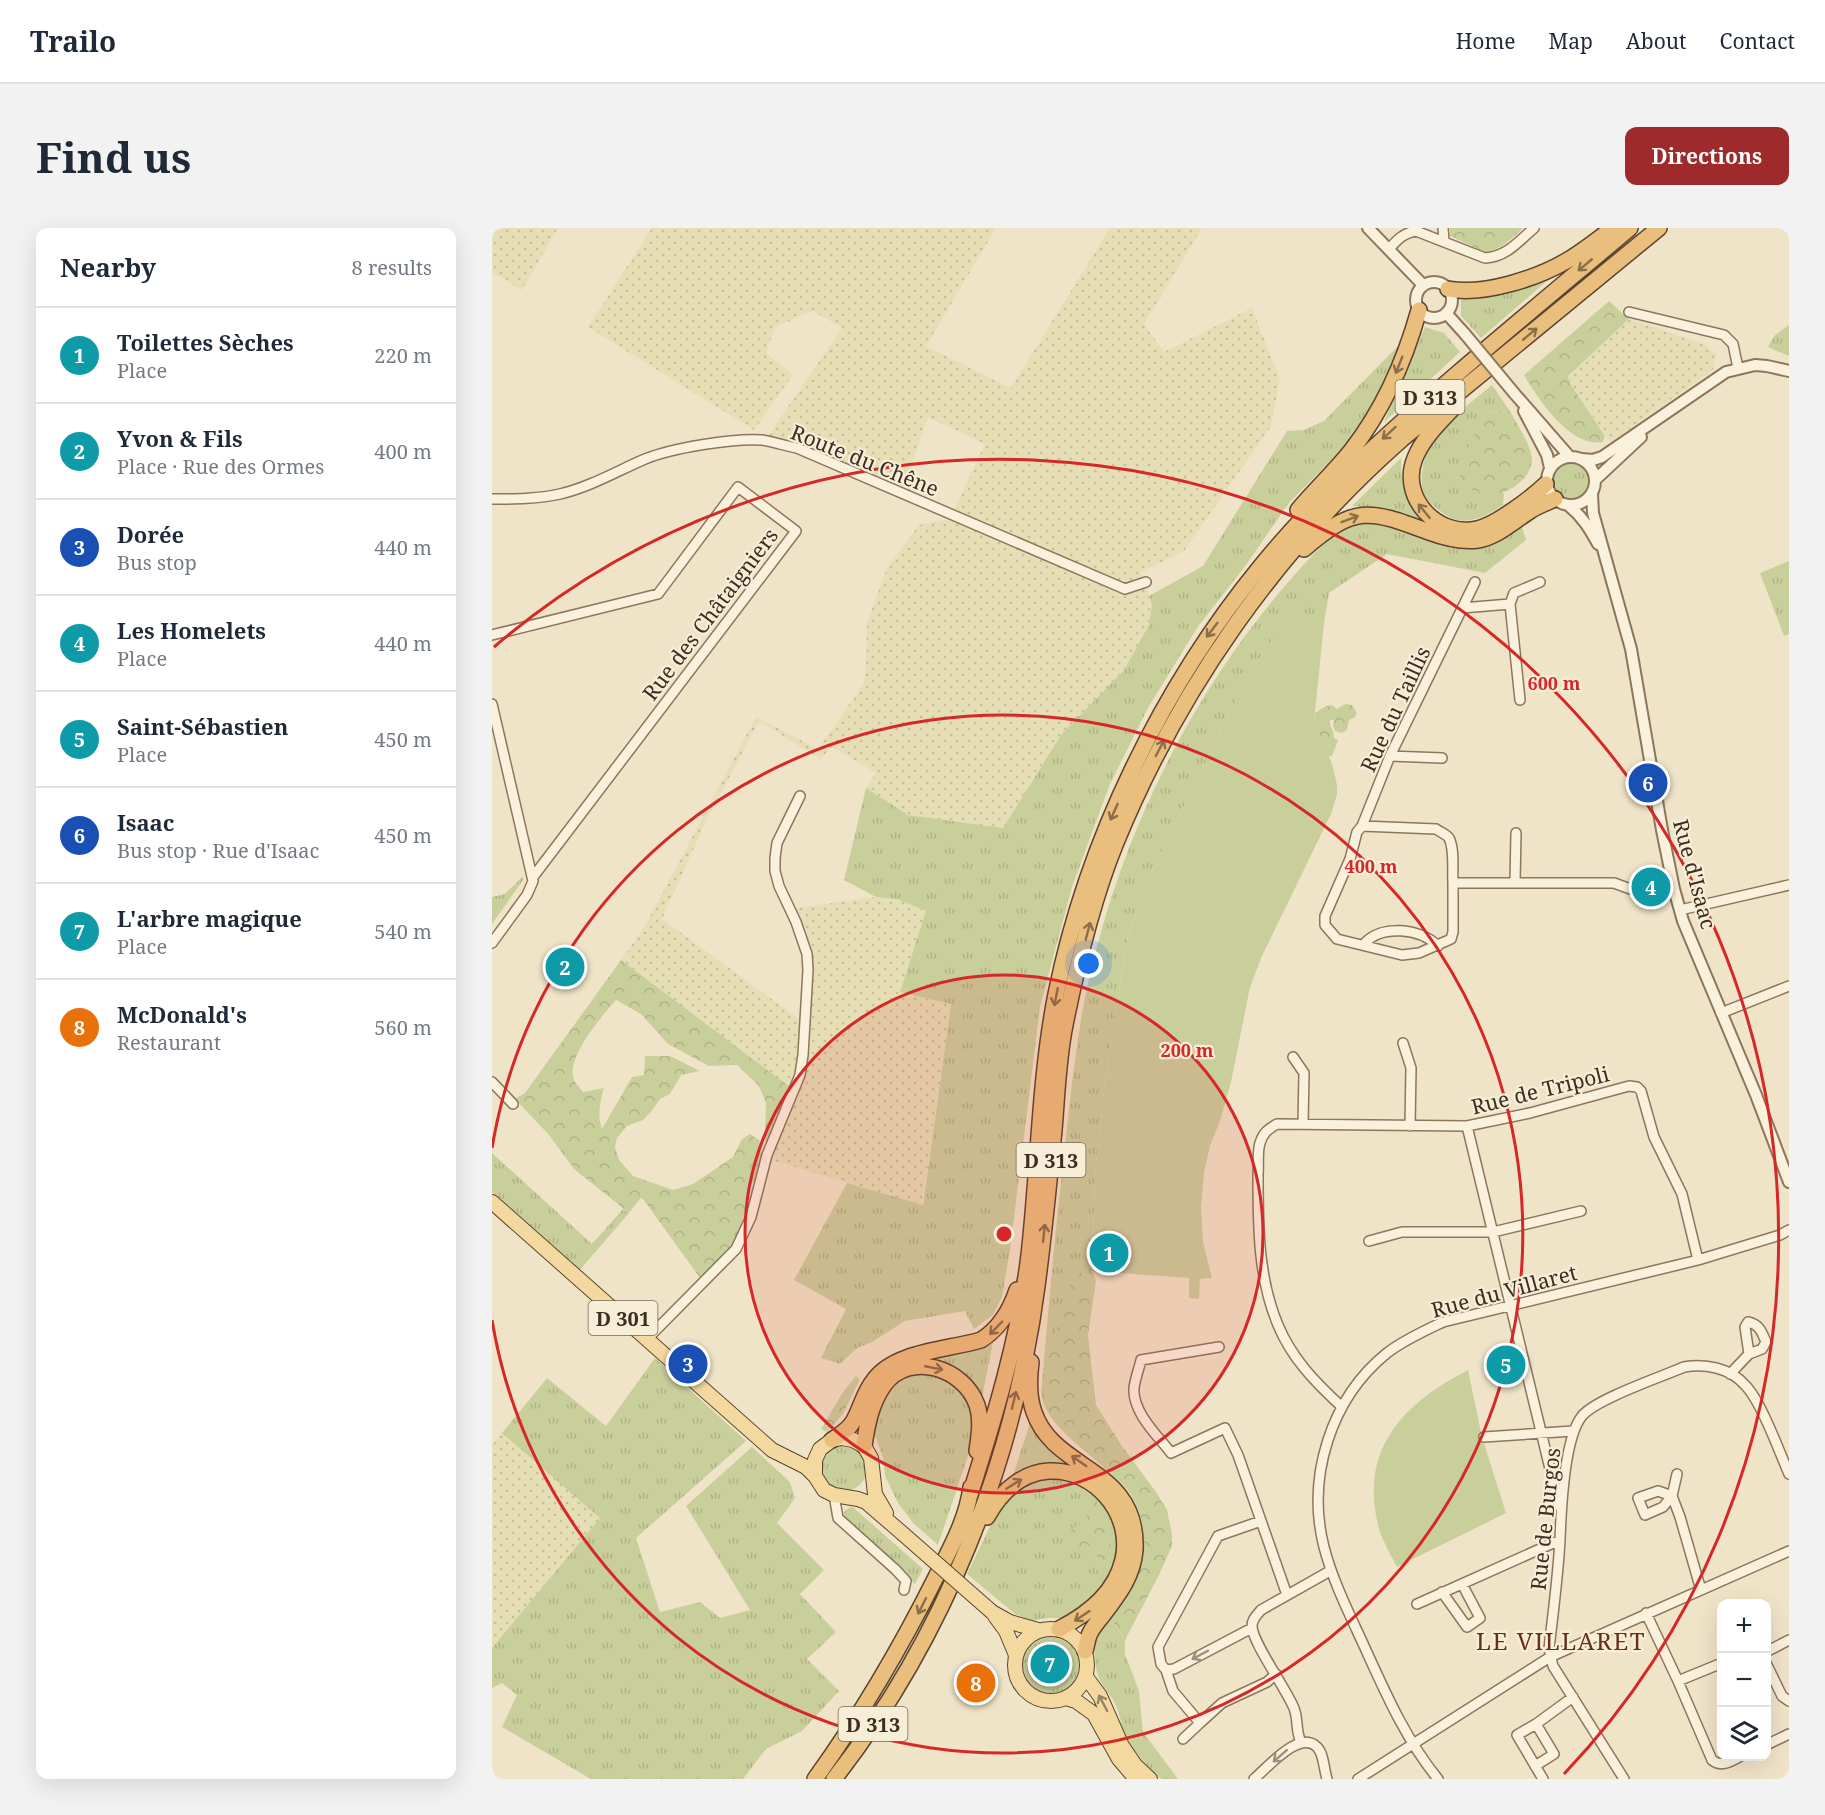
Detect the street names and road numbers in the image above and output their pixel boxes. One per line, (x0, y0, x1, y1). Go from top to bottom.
road number: D 313 (1396, 380, 1464, 414)
street label: Route du Chêne (787, 418, 943, 502)
street label: Rue des Châtaigniers (636, 522, 784, 706)
street label: Rue du Taillis (1354, 642, 1436, 776)
street label: Rue d'Isaac (1667, 816, 1723, 932)
street label: Rue de Tripoli (1468, 1059, 1612, 1121)
road number: D 313 (1016, 1143, 1086, 1177)
street label: Rue du Villaret (1428, 1258, 1580, 1324)
road number: D 301 (588, 1301, 658, 1335)
street label: Rue de Burgos (1524, 1446, 1566, 1592)
road number: D 313 (838, 1707, 908, 1741)

